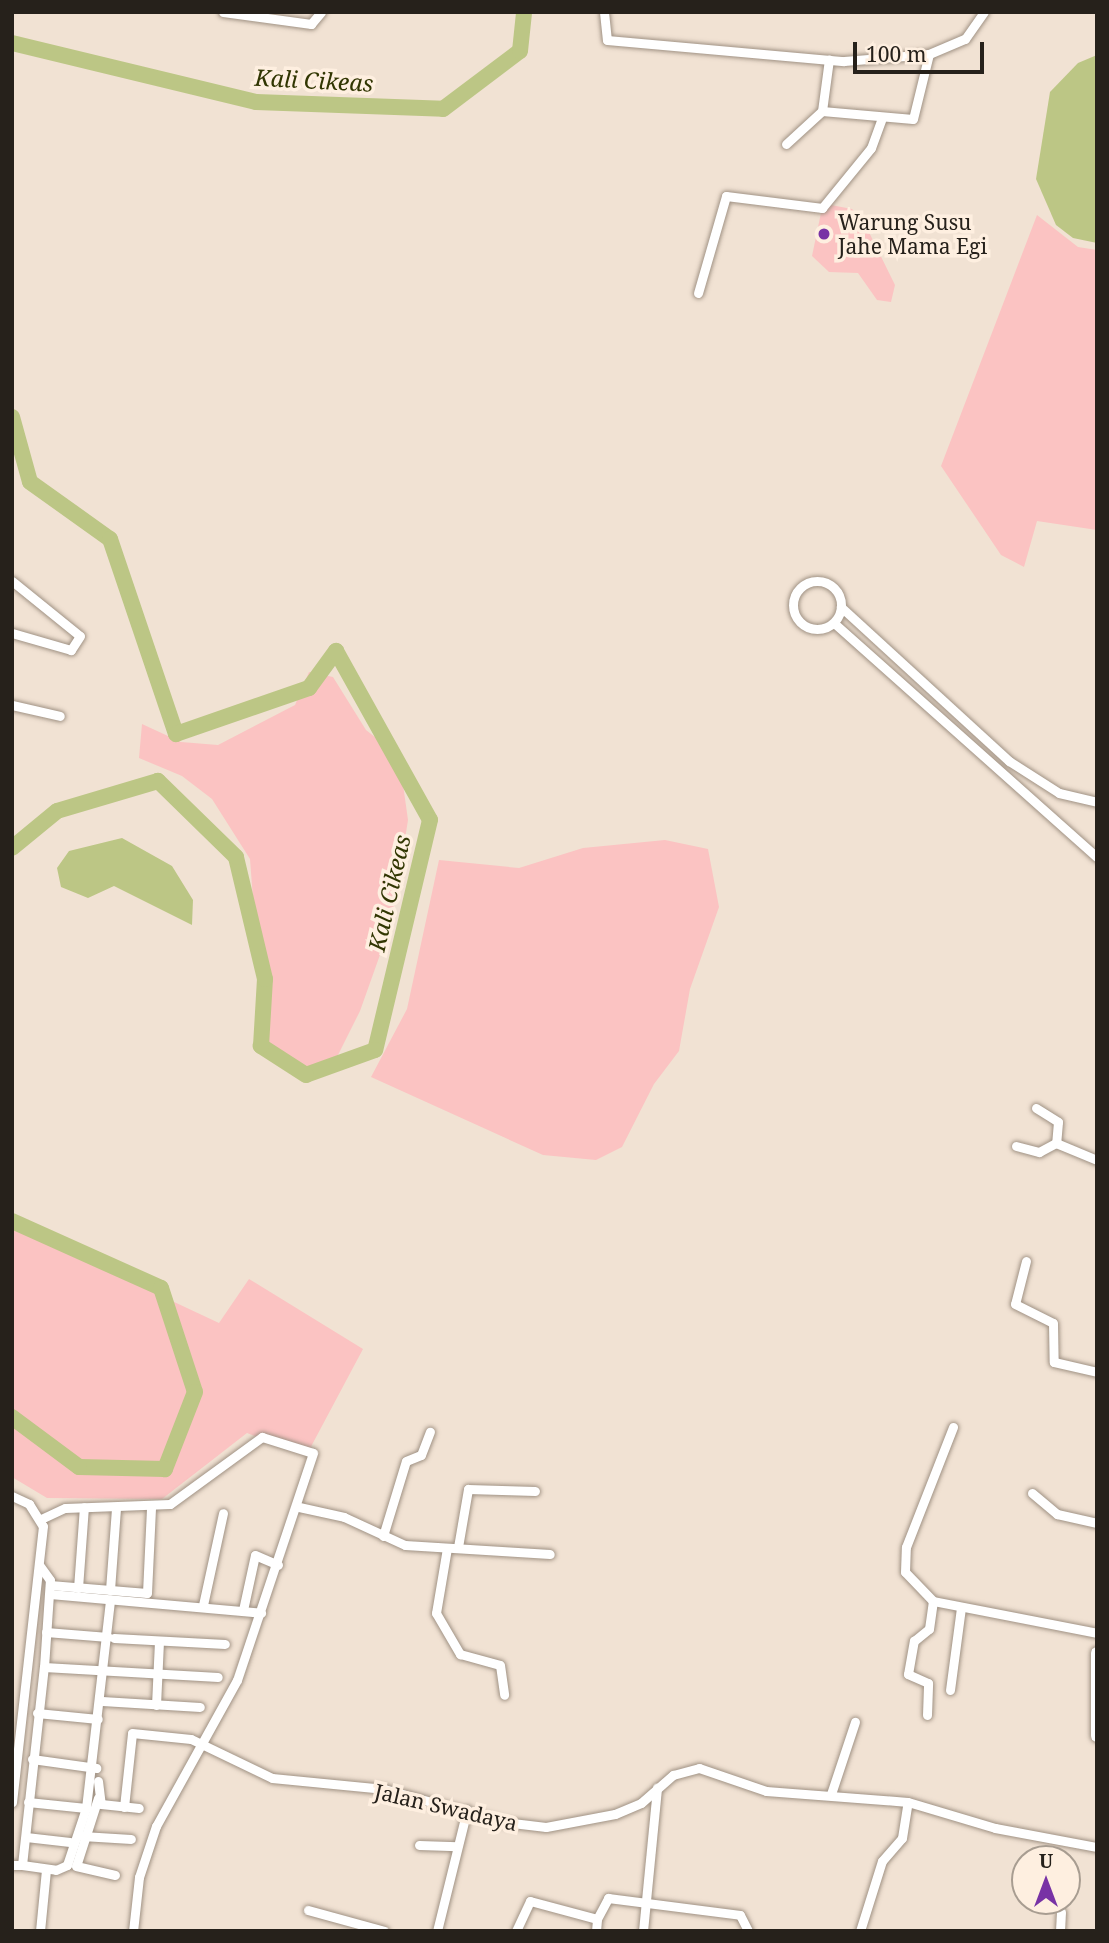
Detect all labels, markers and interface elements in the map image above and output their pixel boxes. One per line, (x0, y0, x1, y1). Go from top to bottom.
scale bar (857, 28, 988, 72)
text: 100 m (866, 40, 927, 68)
water label: Kali Cikeas (254, 63, 374, 97)
place label: Warung Susu Jahe Mama Egi (838, 209, 987, 259)
marker: Warung Susu Jahe Mama Egi (816, 226, 832, 242)
water label: Kali Cikeas (362, 832, 416, 954)
street label: Jalan Swadaya (372, 1778, 520, 1836)
north arrow (1011, 1845, 1081, 1915)
text: U (1039, 1848, 1053, 1874)

